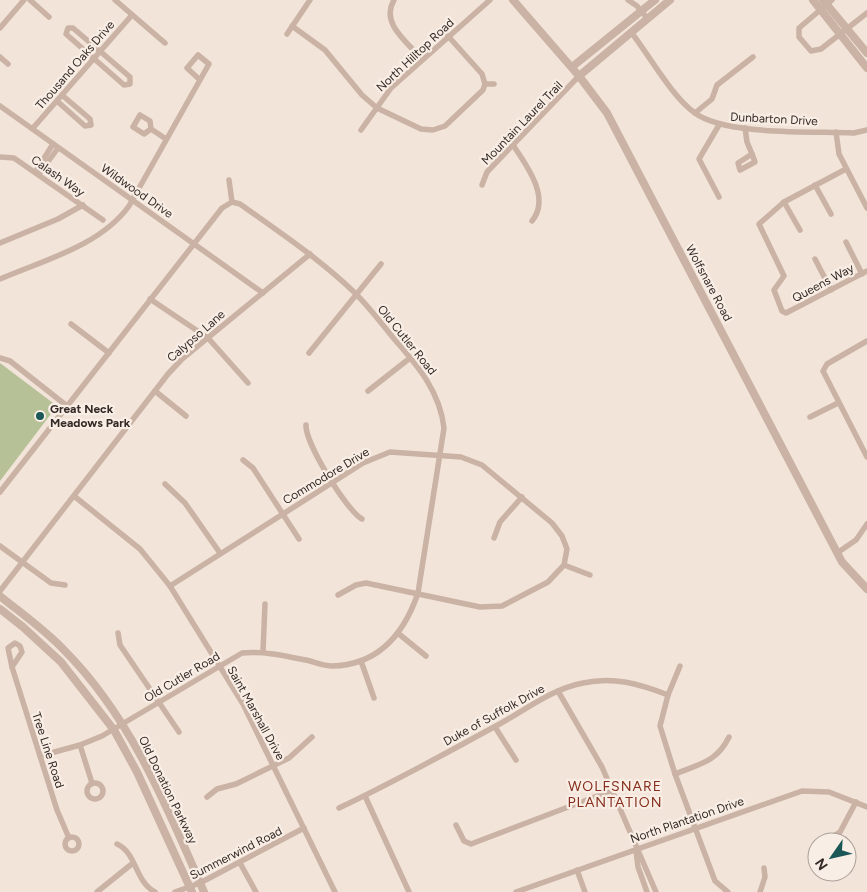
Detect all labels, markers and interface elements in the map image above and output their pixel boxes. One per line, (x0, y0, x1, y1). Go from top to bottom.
street label: North Hilltop Road (373, 16, 457, 94)
street label: Thousand Oaks Drive (33, 17, 118, 112)
street label: Mountain Laurel Trail (479, 78, 565, 168)
street label: Dunbarton Drive (730, 110, 819, 128)
street label: Calash Way (29, 152, 88, 200)
street label: Wildwood Drive (98, 161, 176, 221)
street label: Wolfsnare Road (683, 242, 735, 324)
street label: Queens Way (790, 261, 857, 305)
street label: Old Cutler Road (375, 302, 439, 378)
street label: Calypso Lane (164, 307, 228, 365)
place label: Great Neck Meadows Park (50, 402, 131, 430)
marker: Great Neck Meadows Park (34, 410, 46, 422)
street label: Commodore Drive (280, 444, 372, 507)
street label: Old Cutler Road (142, 649, 222, 705)
street label: Saint Marshall Drive (224, 664, 288, 763)
street label: Duke of Suffolk Drive (441, 681, 547, 749)
street label: Tree Line Road (29, 710, 67, 790)
street label: Old Donation Parkway (136, 734, 201, 847)
district label: WOLFSNARE PLANTATION (568, 778, 662, 811)
street label: North Plantation Drive (628, 794, 746, 846)
street label: Summerwind Road (188, 824, 284, 882)
north arrow (807, 832, 857, 882)
text: N (812, 855, 832, 873)

